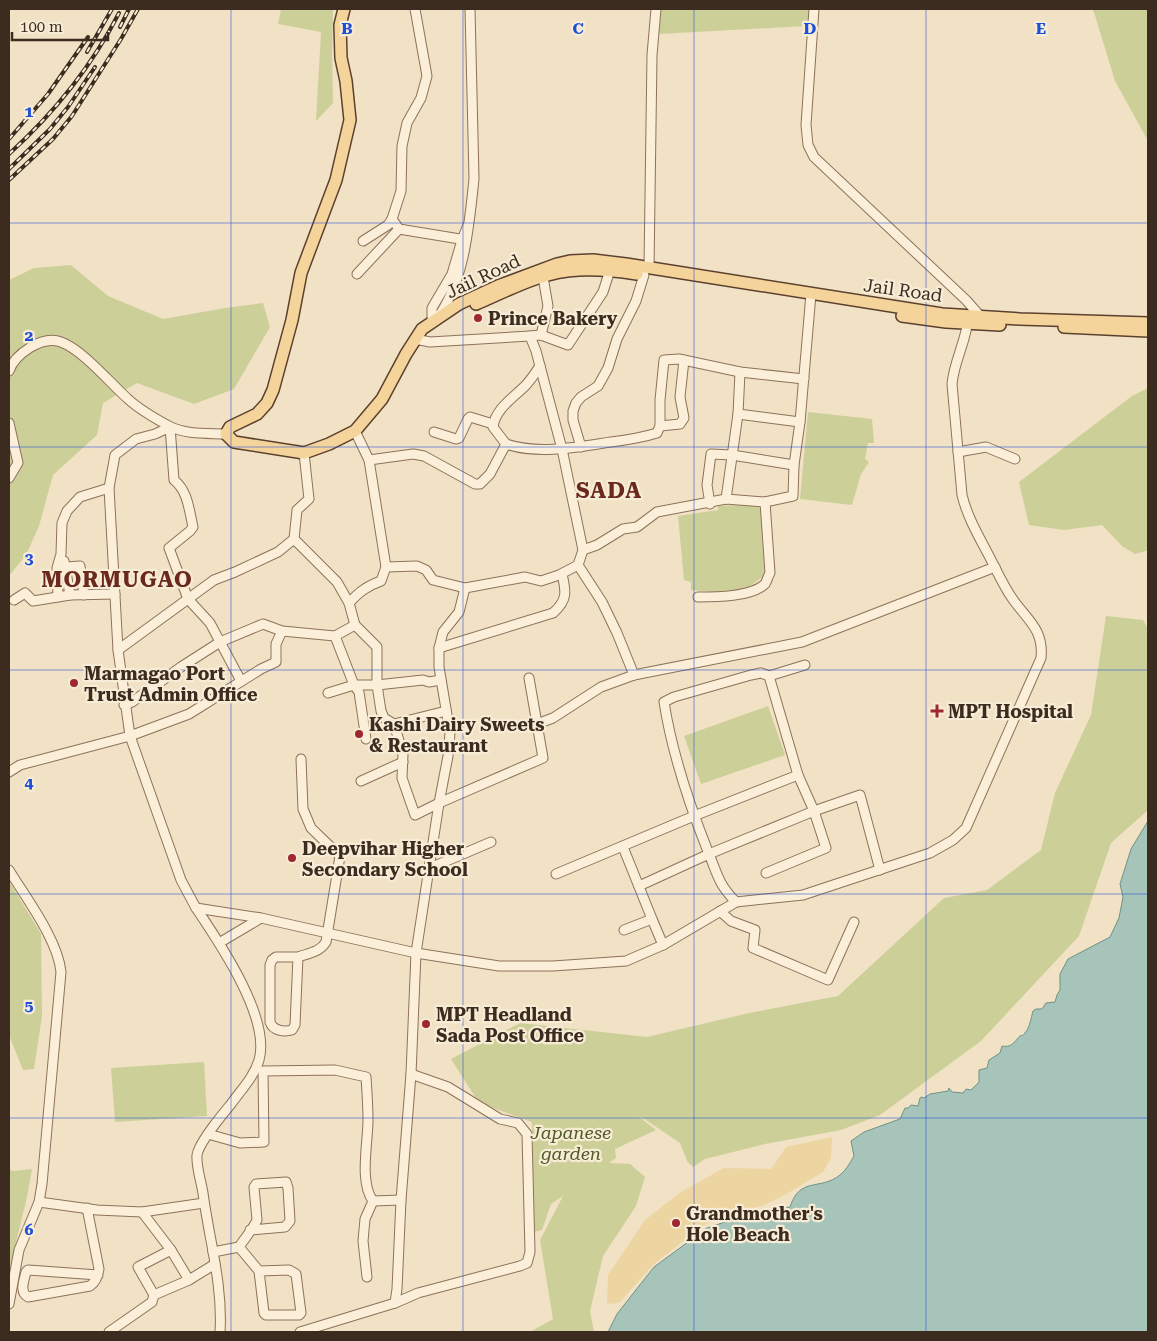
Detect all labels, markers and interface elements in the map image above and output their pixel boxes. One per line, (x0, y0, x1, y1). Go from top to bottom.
scale bar (12, 10, 109, 42)
text: 100 m (20, 18, 63, 36)
text: B (341, 19, 353, 38)
text: C (572, 19, 584, 38)
text: D (804, 19, 817, 38)
text: E (1036, 19, 1046, 38)
text: 1 (25, 102, 34, 121)
street label: Jail Road (443, 249, 524, 302)
street label: Jail Road (862, 274, 944, 306)
place label: Prince Bakery (488, 308, 617, 329)
marker: Prince Bakery (472, 312, 484, 324)
text: 2 (25, 326, 34, 345)
district label: SADA (576, 478, 642, 503)
text: 3 (25, 549, 34, 568)
district label: MORMUGAO (41, 567, 193, 592)
place label: Marmagao Port Trust Admin Office (84, 663, 258, 705)
marker: Marmagao Port Trust Admin Office (68, 677, 80, 689)
place label: MPT Hospital (948, 701, 1073, 722)
marker: MPT Hospital (930, 704, 944, 718)
place label: Kashi Dairy Sweets & Restaurant (369, 714, 544, 756)
marker: Kashi Dairy Sweets & Restaurant (353, 728, 365, 740)
text: 4 (25, 773, 34, 792)
place label: Deepvihar Higher Secondary School (302, 838, 468, 880)
marker: Deepvihar Higher Secondary School (286, 852, 298, 864)
text: 5 (25, 996, 34, 1015)
place label: MPT Headland Sada Post Office (436, 1004, 584, 1046)
marker: MPT Headland Sada Post Office (420, 1018, 432, 1030)
park label: Japanese garden (530, 1122, 611, 1164)
place label: Grandmother's Hole Beach (686, 1203, 823, 1245)
marker: Grandmother's Hole Beach (670, 1217, 682, 1229)
text: 6 (25, 1220, 34, 1239)

